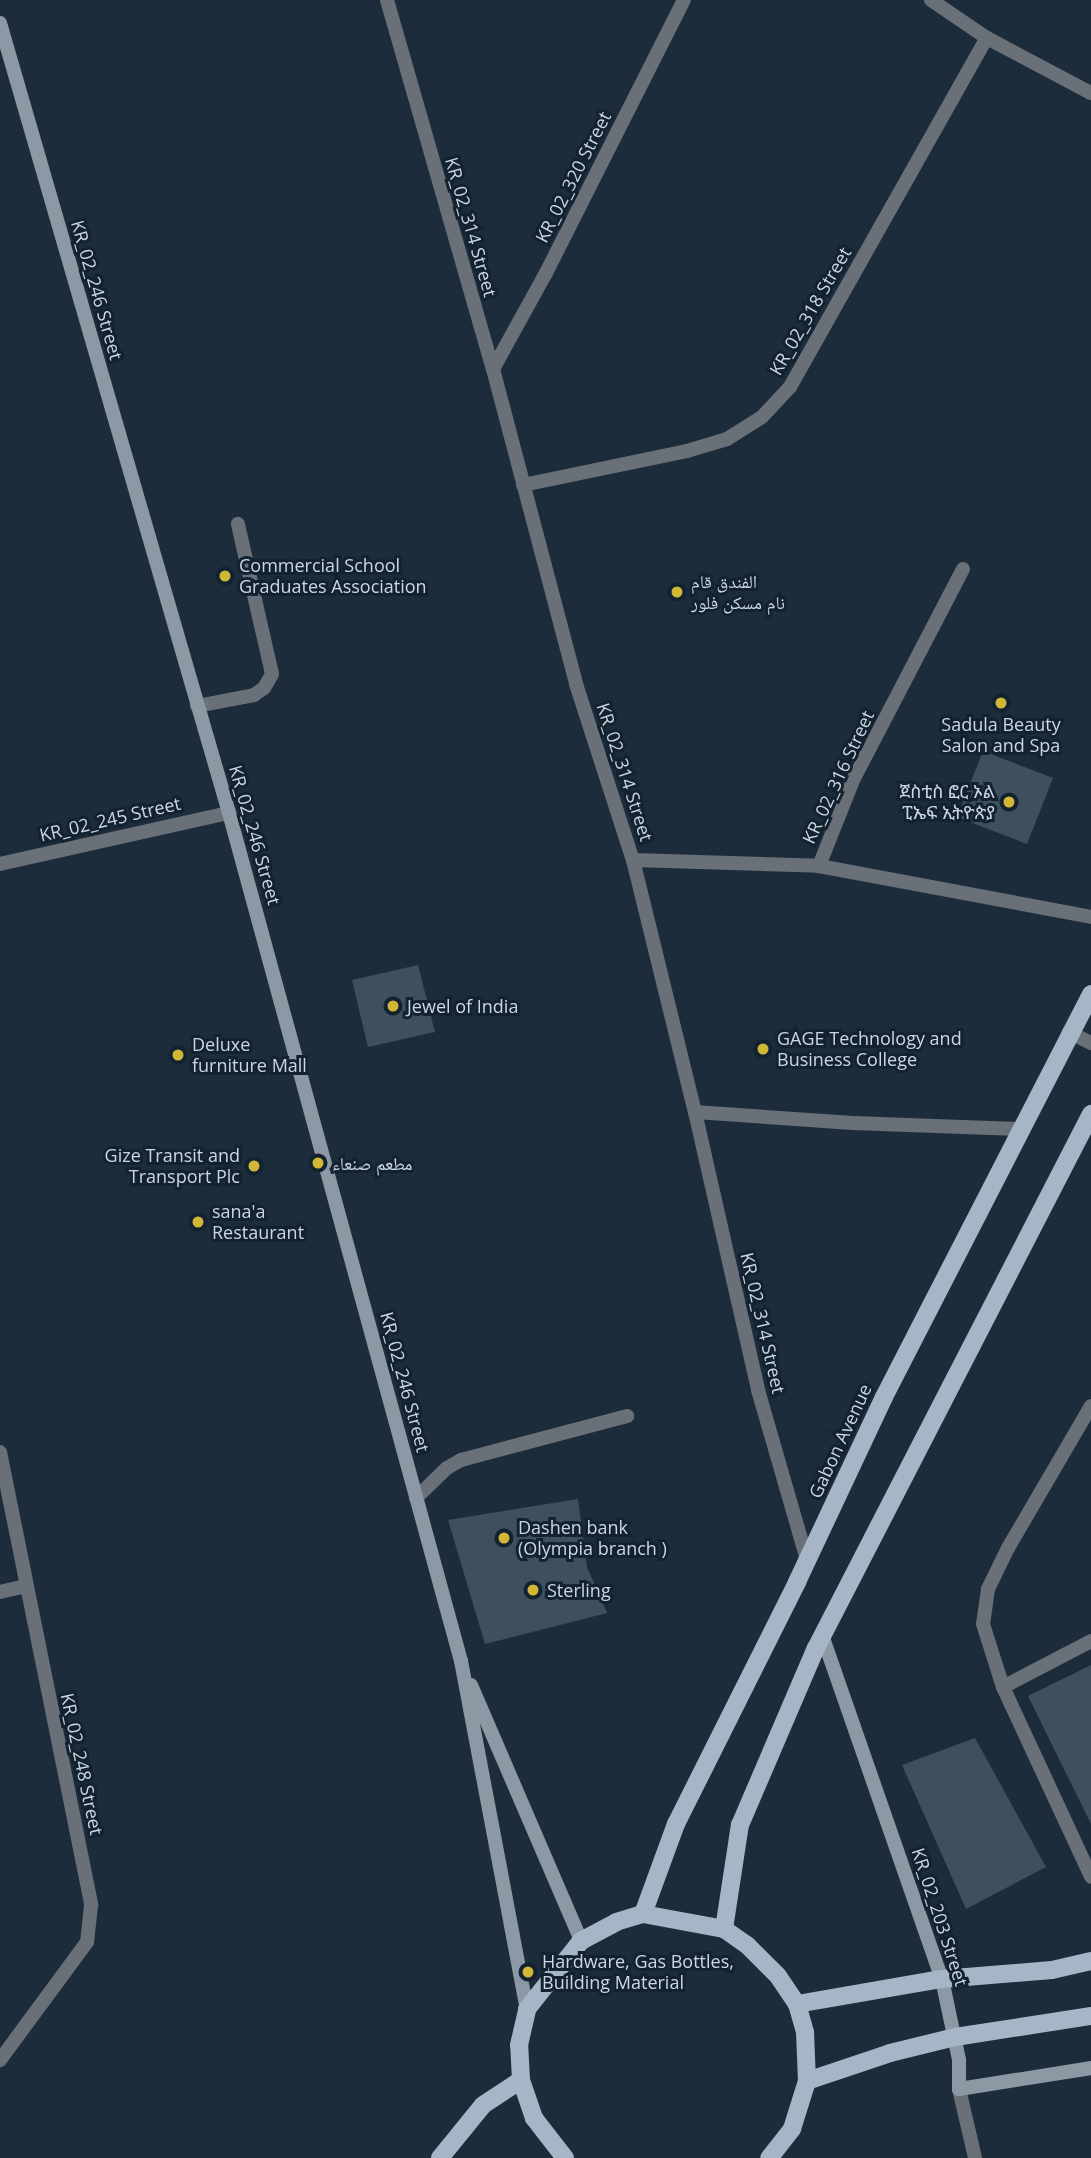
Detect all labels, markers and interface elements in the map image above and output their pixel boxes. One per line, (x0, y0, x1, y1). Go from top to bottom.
street label: KR_02_320 Street (531, 108, 615, 246)
street label: KR_02_314 Street (441, 155, 501, 299)
street label: KR_02_246 Street (67, 218, 127, 362)
street label: KR_02_318 Street (765, 243, 855, 379)
place label: Commercial School Graduates Association (239, 555, 427, 598)
marker: Commercial School Graduates Association (217, 568, 233, 584)
place label: الفندق قام نام مسكن فلور (691, 571, 785, 614)
marker: الفندق قام نام مسكن فلور (669, 584, 685, 600)
marker: Sadula Beauty Salon and Spa (993, 695, 1009, 711)
street label: KR_02_314 Street (592, 700, 658, 844)
street label: KR_02_316 Street (798, 707, 878, 847)
place label: Sadula Beauty Salon and Spa (941, 714, 1061, 756)
street label: KR_02_246 Street (225, 763, 285, 907)
place label: ጀስቲስ ፎር ኦል ፒኤፍ ኢትዮጵያ (899, 781, 995, 824)
street label: KR_02_245 Street (37, 792, 183, 846)
marker: ጀስቲስ ፎር ኦል ፒኤፍ ኢትዮጵያ (1001, 794, 1017, 810)
place label: Jewel of India (407, 995, 518, 1017)
marker: Jewel of India (385, 998, 401, 1014)
place label: GAGE Technology and Business College (777, 1028, 962, 1070)
place label: Deluxe furniture Mall (192, 1034, 307, 1076)
marker: GAGE Technology and Business College (755, 1041, 771, 1057)
marker: Deluxe furniture Mall (170, 1047, 186, 1063)
place label: Gize Transit and Transport Plc (105, 1145, 240, 1188)
place label: مطعم صنعاء (332, 1152, 412, 1174)
marker: مطعم صنعاء (310, 1155, 326, 1171)
marker: Gize Transit and Transport Plc (246, 1158, 262, 1174)
place label: sana'a Restaurant (212, 1201, 304, 1244)
marker: sana'a Restaurant (190, 1214, 206, 1230)
street label: KR_02_314 Street (736, 1250, 790, 1396)
street label: KR_02_246 Street (376, 1310, 434, 1454)
street label: Gabon Avenue (804, 1381, 876, 1501)
place label: Dashen bank (Olympia branch ) (518, 1517, 667, 1560)
marker: Dashen bank (Olympia branch ) (496, 1530, 512, 1546)
place label: Sterling (547, 1579, 611, 1601)
marker: Sterling (525, 1582, 541, 1598)
street label: KR_02_248 Street (56, 1691, 108, 1837)
street label: KR_02_203 Street (907, 1845, 973, 1989)
place label: Hardware, Gas Bottles, Building Material (542, 1951, 734, 1994)
marker: Hardware, Gas Bottles, Building Material (520, 1964, 536, 1980)

